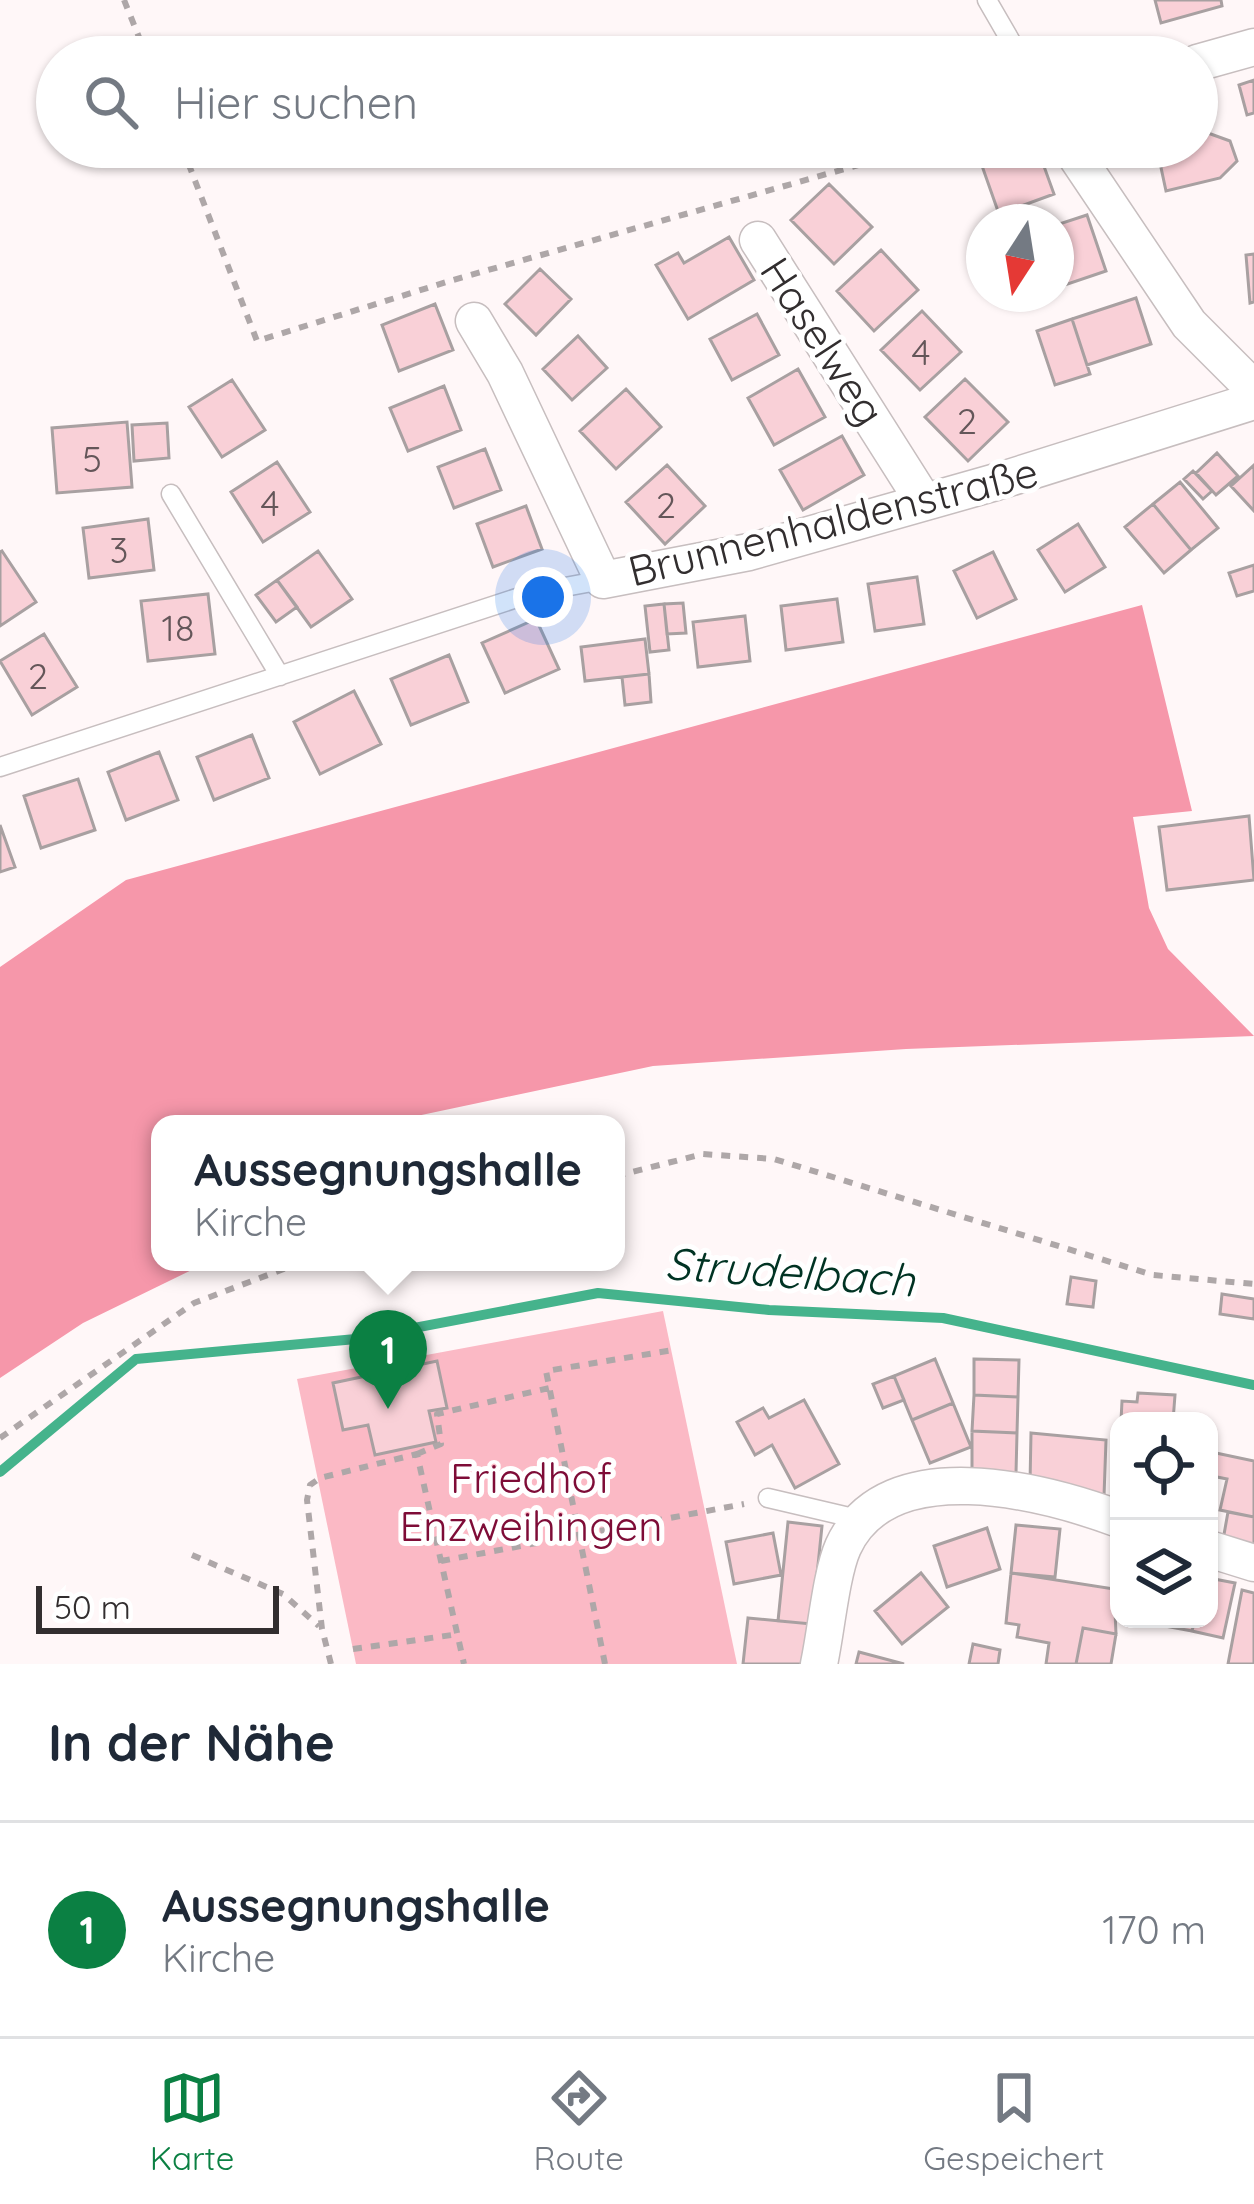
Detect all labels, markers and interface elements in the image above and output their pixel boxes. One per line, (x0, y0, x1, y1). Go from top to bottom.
search box (36, 36, 1218, 168)
icon: search (78, 69, 144, 135)
text: Hier suchen (174, 74, 418, 130)
north arrow (966, 204, 1074, 312)
street label: Haselweg (749, 247, 897, 435)
house number: 4 (912, 329, 930, 374)
house number: 2 (957, 398, 977, 443)
house number: 5 (82, 436, 102, 481)
street label: Brunnenhaldenstraße (623, 444, 1043, 598)
house number: 4 (261, 480, 279, 525)
house number: 2 (656, 482, 676, 527)
house number: 3 (110, 527, 128, 572)
your location (513, 567, 573, 627)
house number: 18 (162, 605, 194, 650)
house number: 2 (28, 653, 48, 698)
popup (151, 1115, 625, 1271)
text: Aussegnungshalle (194, 1141, 582, 1197)
text: Kirche (194, 1197, 307, 1246)
water label: Strudelbach (663, 1234, 918, 1308)
pin: 1 (349, 1310, 427, 1409)
map controls (1110, 1412, 1218, 1628)
button: locate (1110, 1412, 1218, 1520)
park label: Friedhof Enzweihingen (399, 1451, 663, 1552)
button: layers (1110, 1520, 1218, 1628)
scale bar (36, 1580, 279, 1633)
text: 50 m (54, 1586, 131, 1627)
text: In der Nähe (48, 1710, 335, 1774)
text: Aussegnungshalle (162, 1877, 550, 1933)
text: 1 (79, 1905, 95, 1954)
text: 170 m (1102, 1905, 1206, 1954)
text: Kirche (162, 1933, 275, 1982)
tab: Karte (150, 2065, 234, 2178)
tab: Route (534, 2065, 624, 2178)
tab: Gespeichert (923, 2065, 1104, 2178)

